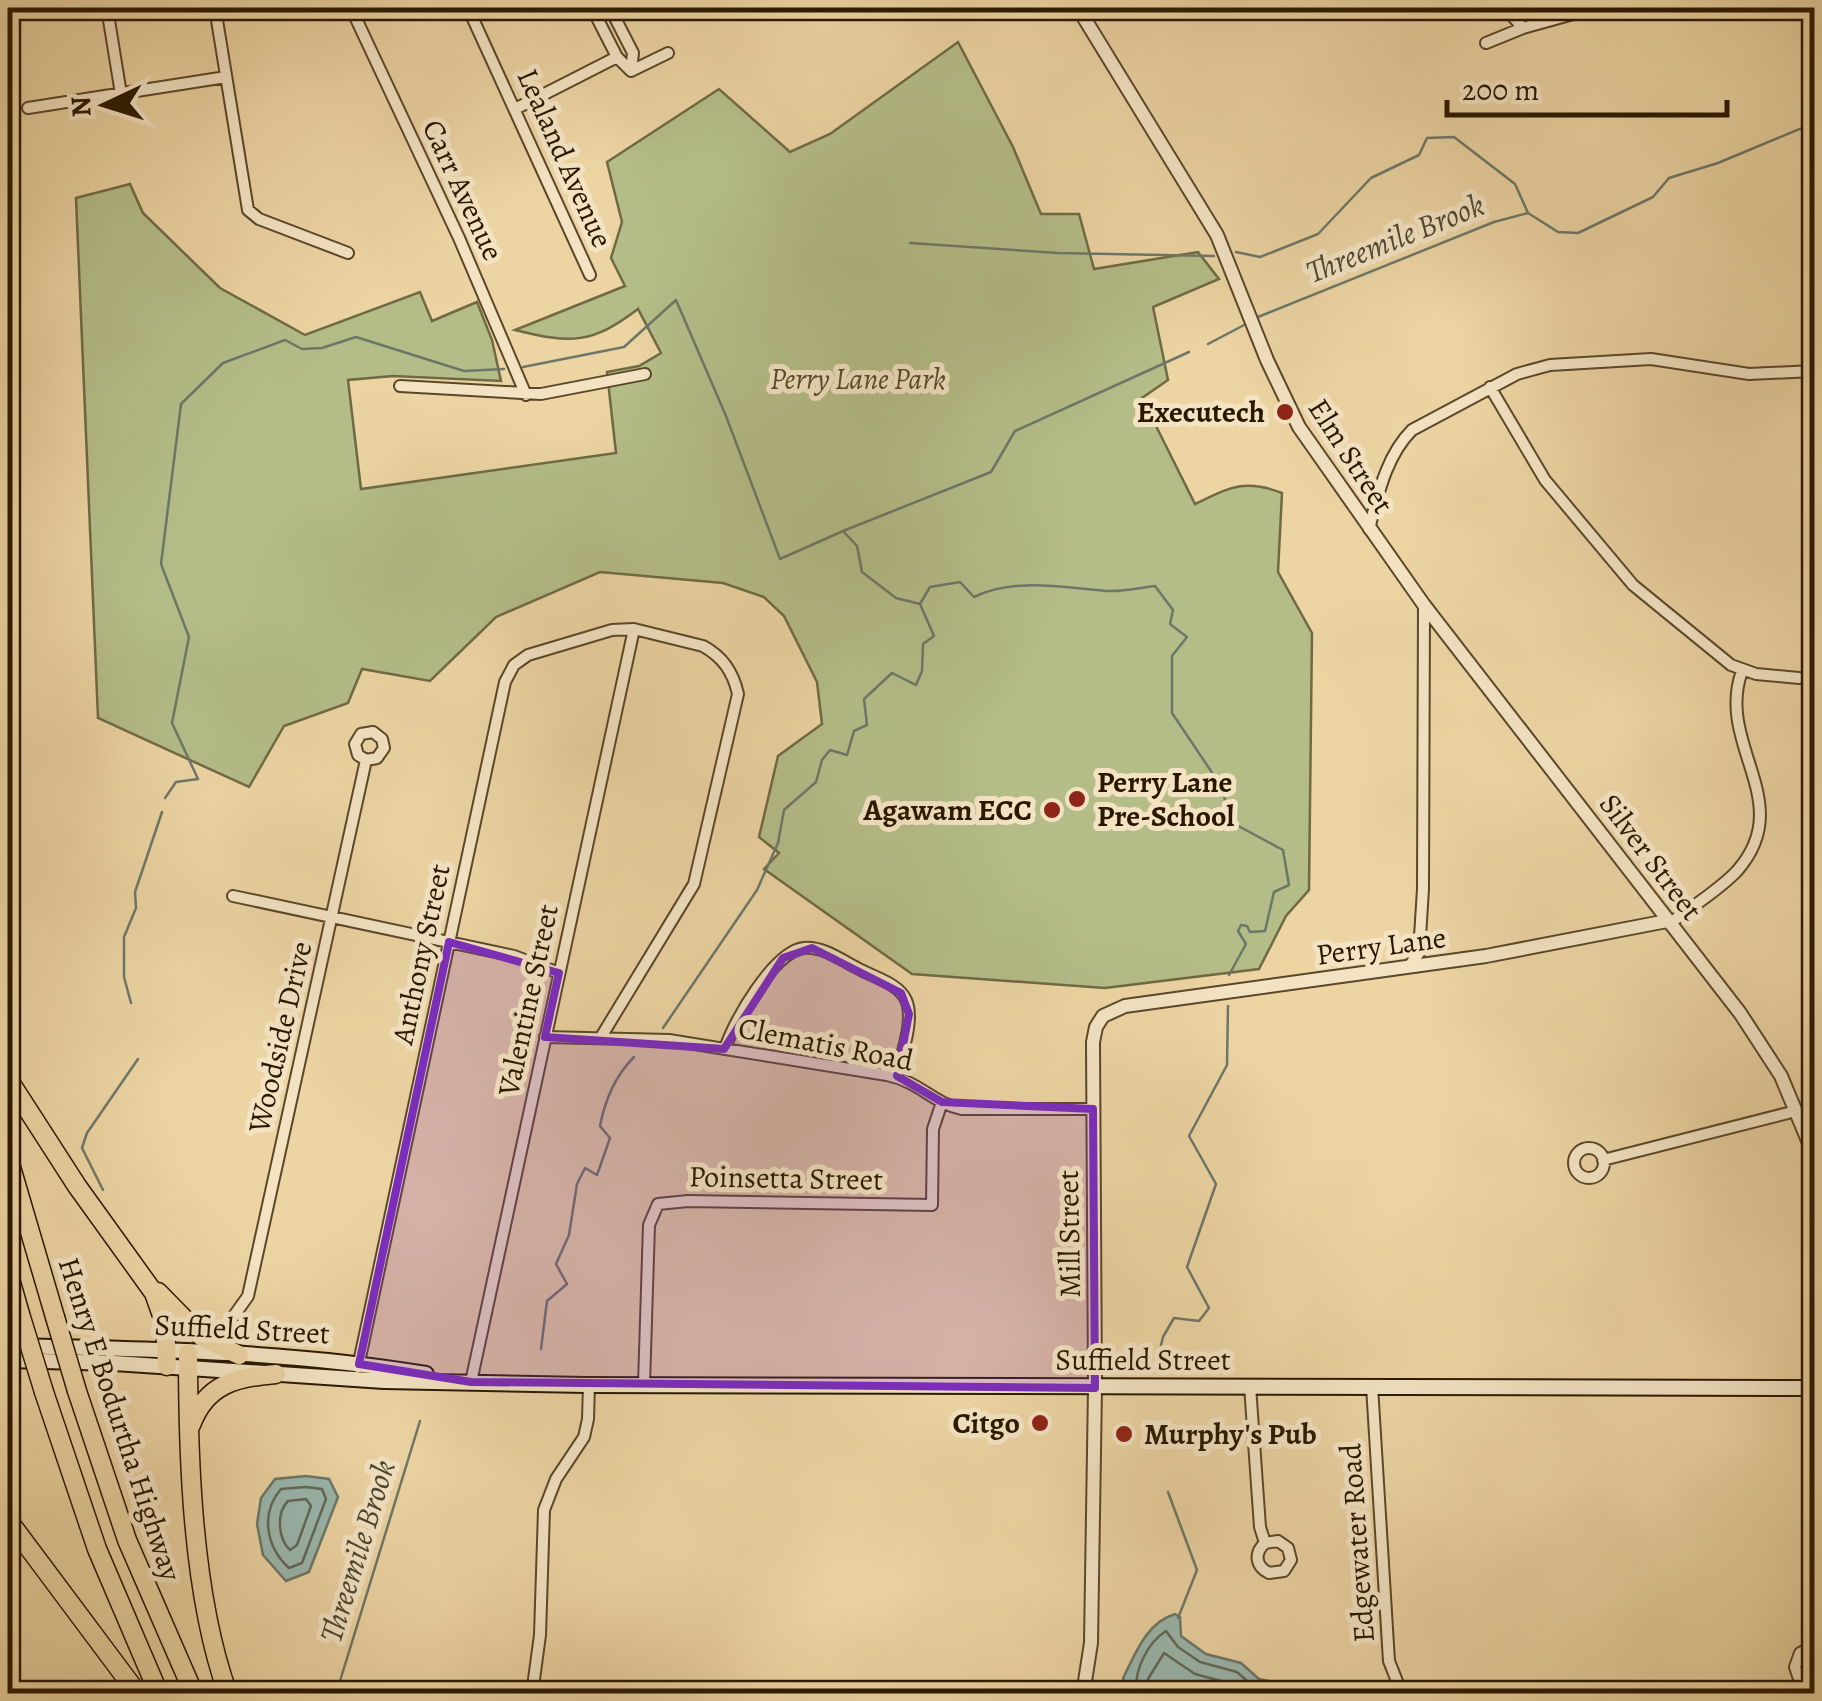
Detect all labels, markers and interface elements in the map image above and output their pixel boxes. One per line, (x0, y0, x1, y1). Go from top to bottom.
north arrow (55, 55, 155, 155)
scale bar (1447, 55, 1727, 117)
street label: Lealand Avenue (508, 62, 622, 254)
text: 200 m (1462, 70, 1539, 110)
text: N (61, 95, 101, 118)
street label: Carr Avenue (413, 113, 513, 267)
water label: Threemile Brook (1299, 182, 1491, 294)
park label: Perry Lane Park (770, 359, 946, 399)
street label: Elm Street (1299, 391, 1403, 521)
place label: Executech (1137, 392, 1265, 432)
marker: Executech (1274, 401, 1296, 423)
place label: Perry Lane Pre-School (1097, 762, 1235, 836)
street label: Silver Street (1590, 786, 1712, 929)
marker: Perry Lane Pre-School (1066, 788, 1088, 810)
place label: Agawam ECC (862, 790, 1032, 830)
marker: Agawam ECC (1041, 799, 1063, 821)
street label: Anthony Street (382, 860, 460, 1049)
street label: Valentine Street (488, 900, 568, 1101)
street label: Perry Lane (1314, 917, 1448, 975)
street label: Woodside Drive (238, 937, 321, 1138)
street label: Clematis Road (735, 1007, 918, 1081)
street label: Poinsetta Street (689, 1156, 883, 1200)
street label: Mill Street (1048, 1170, 1090, 1298)
street label: Henry E Bodurtha Highway (49, 1252, 191, 1586)
street label: Suffield Street (153, 1304, 331, 1354)
street label: Suffield Street (1055, 1340, 1231, 1380)
place label: Citgo (953, 1403, 1020, 1443)
marker: Citgo (1029, 1412, 1051, 1434)
place label: Murphy's Pub (1144, 1414, 1317, 1454)
marker: Murphy's Pub (1113, 1423, 1135, 1445)
street label: Edgewater Road (1330, 1441, 1384, 1644)
water label: Threemile Brook (308, 1454, 406, 1648)

